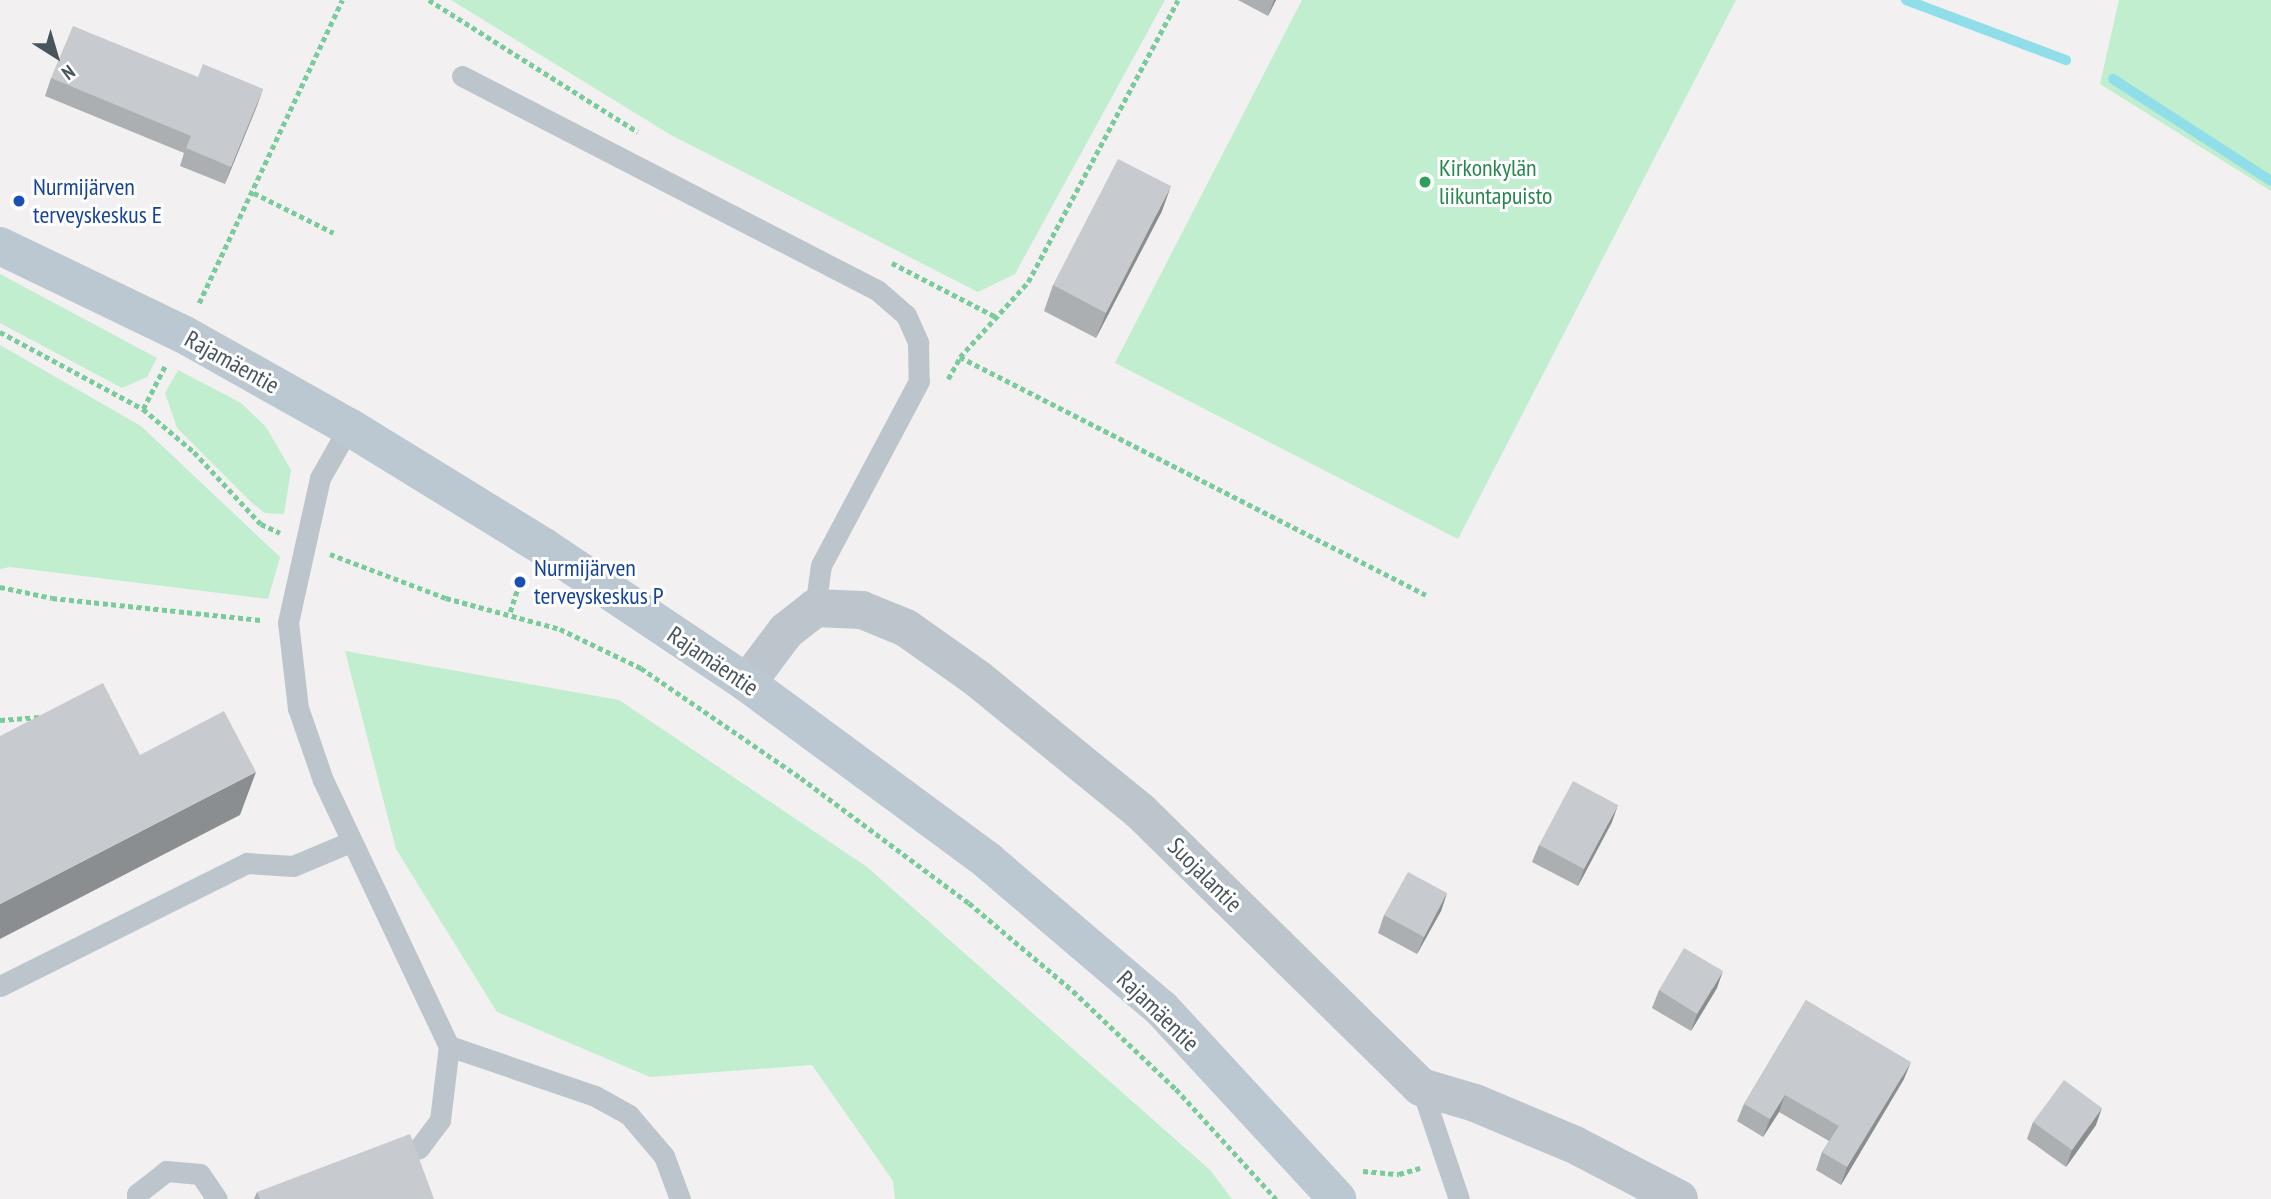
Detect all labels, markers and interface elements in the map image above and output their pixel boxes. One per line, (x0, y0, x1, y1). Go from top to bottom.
north arrow (21, 21, 91, 91)
text: N (57, 60, 80, 85)
place label: Kirkonkylän liikuntapuisto (1439, 154, 1552, 210)
place label: Nurmijärven terveyskeskus E (33, 173, 162, 229)
marker: Kirkonkylän liikuntapuisto (1417, 174, 1433, 190)
marker: Nurmijärven terveyskeskus E (11, 193, 27, 209)
street label: Rajamäentie (180, 324, 284, 400)
place label: Nurmijärven terveyskeskus P (534, 554, 664, 610)
marker: Nurmijärven terveyskeskus P (512, 574, 528, 590)
street label: Rajamäentie (662, 620, 764, 702)
street label: Suojalantie (1162, 832, 1248, 918)
street label: Rajamäentie (1111, 965, 1205, 1057)

